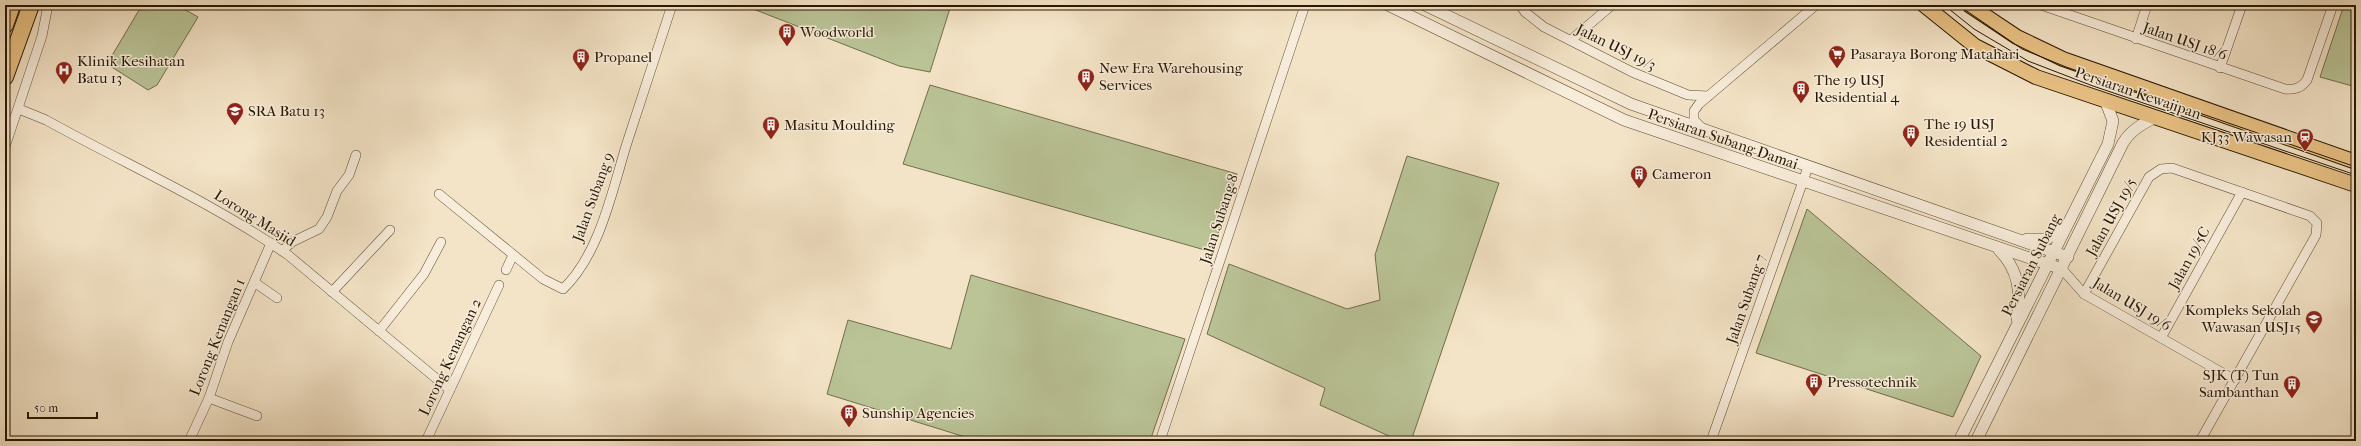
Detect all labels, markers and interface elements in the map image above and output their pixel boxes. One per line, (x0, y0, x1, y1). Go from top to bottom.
street label: Jalan USJ 18/6 (2139, 18, 2230, 64)
street label: Jalan USJ 19/3 (1572, 20, 1659, 74)
building icon: Woodworld (777, 22, 797, 47)
place label: Woodworld (799, 23, 875, 41)
supermarket icon: Pasaraya Borong Matahari (1827, 44, 1847, 69)
place label: Pasaraya Borong Matahari (1850, 45, 2020, 63)
building icon: Propanel (571, 47, 591, 72)
place label: Propanel (594, 48, 652, 66)
place label: Klinik Kesihatan Batu 13 (77, 52, 185, 87)
place label: New Era Warehousing Services (1099, 59, 1244, 94)
hospital icon: Klinik Kesihatan Batu 13 (54, 60, 74, 85)
street label: Persiaran Kewajipan (2072, 63, 2204, 123)
building icon: New Era Warehousing Services (1076, 67, 1096, 92)
place label: The 19 USJ Residential 4 (1814, 71, 1900, 106)
building icon: The 19 USJ Residential 4 (1791, 79, 1811, 104)
school or university icon: SRA Batu 13 (225, 101, 245, 126)
place label: SRA Batu 13 (248, 102, 325, 120)
street label: Persiaran Subang Damai (1645, 105, 1801, 173)
building icon: Masitu Moulding (761, 115, 781, 140)
place label: The 19 USJ Residential 2 (1924, 115, 2008, 150)
place label: Masitu Moulding (784, 116, 895, 134)
building icon: The 19 USJ Residential 2 (1901, 123, 1921, 148)
station icon: KJ33 Wawasan (2295, 127, 2315, 152)
place label: KJ33 Wawasan (2201, 128, 2292, 146)
street label: Jalan Subang 9 (568, 150, 618, 245)
building icon: Cameron (1629, 164, 1649, 189)
place label: Cameron (1652, 165, 1712, 183)
street label: Jalan Subang 8 (1196, 172, 1242, 267)
street label: Jalan USJ 19/5 (2082, 175, 2140, 260)
street label: Lorong Masjid (211, 186, 300, 251)
street label: Persiaran Subang (1997, 210, 2065, 319)
street label: Jalan 19/5C (2164, 224, 2214, 293)
street label: Jalan Subang 7 (1722, 252, 1770, 347)
street label: Jalan USJ 19/6 (2089, 273, 2175, 335)
street label: Lorong Kenangan 1 (185, 276, 249, 398)
street label: Lorong Kenangan 2 (415, 295, 485, 419)
place label: Kompleks Sekolah Wawasan USJ15 (2185, 301, 2302, 336)
school or university icon: Kompleks Sekolah Wawasan USJ15 (2304, 309, 2324, 334)
place label: SJK (T) Tun Sambanthan (2199, 366, 2279, 401)
building icon: Pressotechnik (1804, 372, 1824, 397)
place label: Pressotechnik (1827, 373, 1917, 391)
building icon: SJK (T) Tun Sambanthan (2282, 374, 2302, 399)
scale bar (28, 394, 97, 420)
text: 50 m (34, 401, 58, 415)
building icon: Sunship Agencies (839, 403, 859, 428)
place label: Sunship Agencies (862, 404, 975, 422)

